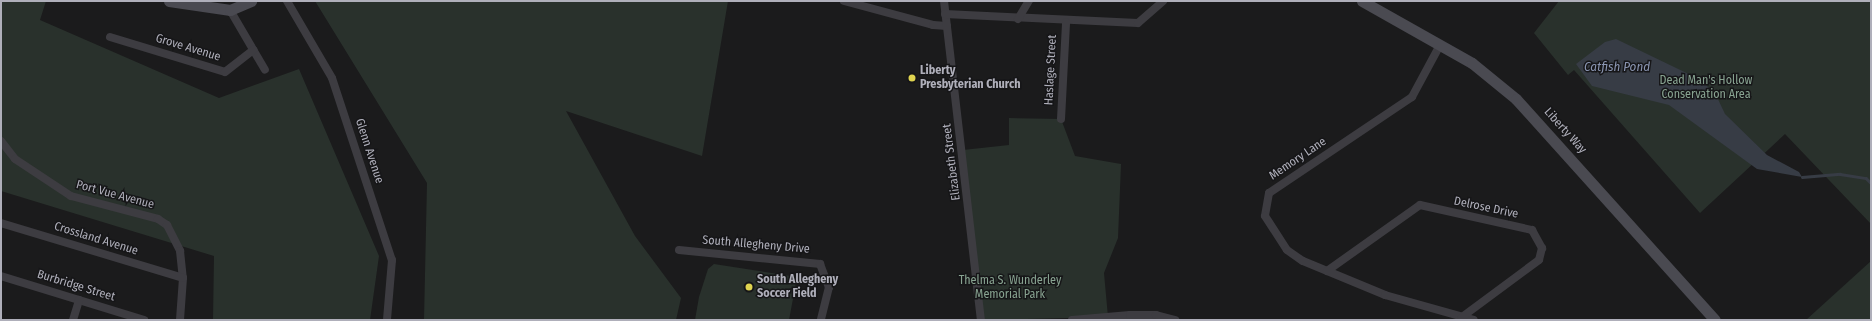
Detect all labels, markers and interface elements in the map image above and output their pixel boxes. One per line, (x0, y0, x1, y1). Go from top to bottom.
street label: Grove Avenue (154, 31, 222, 65)
street label: Haslage Street (1042, 34, 1060, 106)
water label: Catfish Pond (1584, 59, 1650, 75)
place label: Liberty Presbyterian Church (920, 64, 1020, 92)
marker: Liberty Presbyterian Church (907, 73, 917, 83)
park label: Dead Man's Hollow Conservation Area (1660, 74, 1752, 102)
street label: Liberty Way (1541, 105, 1589, 157)
street label: Glenn Avenue (352, 117, 386, 185)
street label: Elizabeth Street (940, 123, 964, 201)
street label: Memory Lane (1267, 135, 1329, 183)
street label: Port Vue Avenue (74, 178, 156, 212)
street label: Delrose Drive (1452, 194, 1520, 222)
street label: Crossland Avenue (52, 219, 140, 259)
street label: South Allegheny Drive (702, 233, 810, 257)
street label: Burbridge Street (35, 267, 117, 305)
place label: South Allegheny Soccer Field (757, 273, 838, 301)
park label: Thelma S. Wunderley Memorial Park (959, 274, 1061, 302)
marker: South Allegheny Soccer Field (744, 282, 754, 292)

